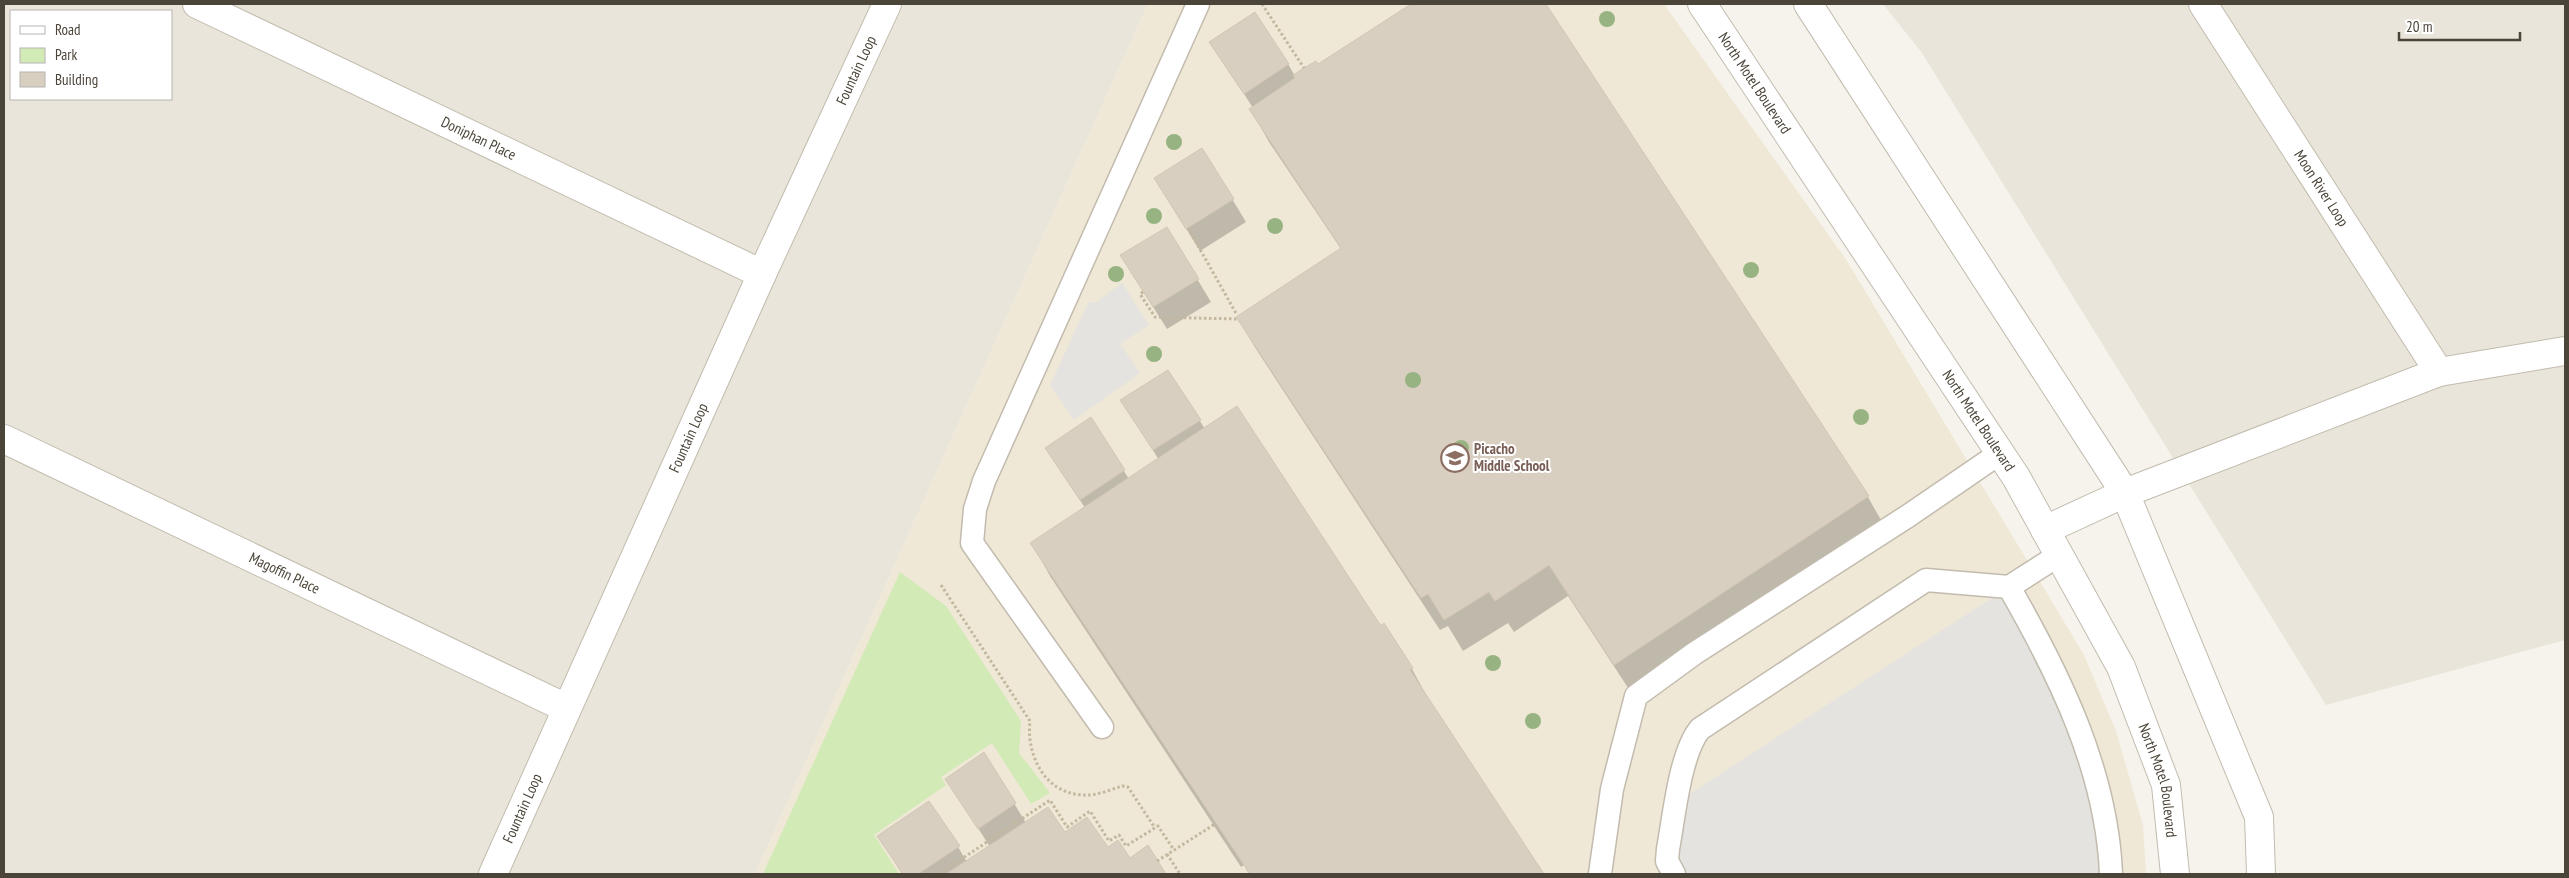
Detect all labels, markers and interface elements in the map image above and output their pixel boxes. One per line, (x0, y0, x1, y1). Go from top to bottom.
legend (10, 10, 172, 100)
scale bar (2399, 10, 2520, 42)
text: 20 m (2406, 17, 2432, 36)
text: Road (55, 20, 81, 39)
street label: North Motel Boulevard (1714, 28, 1795, 137)
street label: Fountain Loop (832, 32, 880, 108)
text: Park (55, 45, 77, 64)
text: Building (55, 70, 98, 89)
street label: Doniphan Place (438, 112, 519, 164)
street label: Moon River Loop (2290, 146, 2353, 230)
street label: North Motel Boulevard (1938, 366, 2019, 475)
street label: Fountain Loop (664, 400, 712, 475)
place label: Picacho Middle School (1474, 439, 1550, 475)
school or university icon: Picacho Middle School (1440, 443, 1470, 473)
street label: Magoffin Place (246, 548, 323, 598)
street label: North Motel Boulevard (2134, 721, 2181, 838)
street label: Fountain Loop (498, 770, 546, 846)

